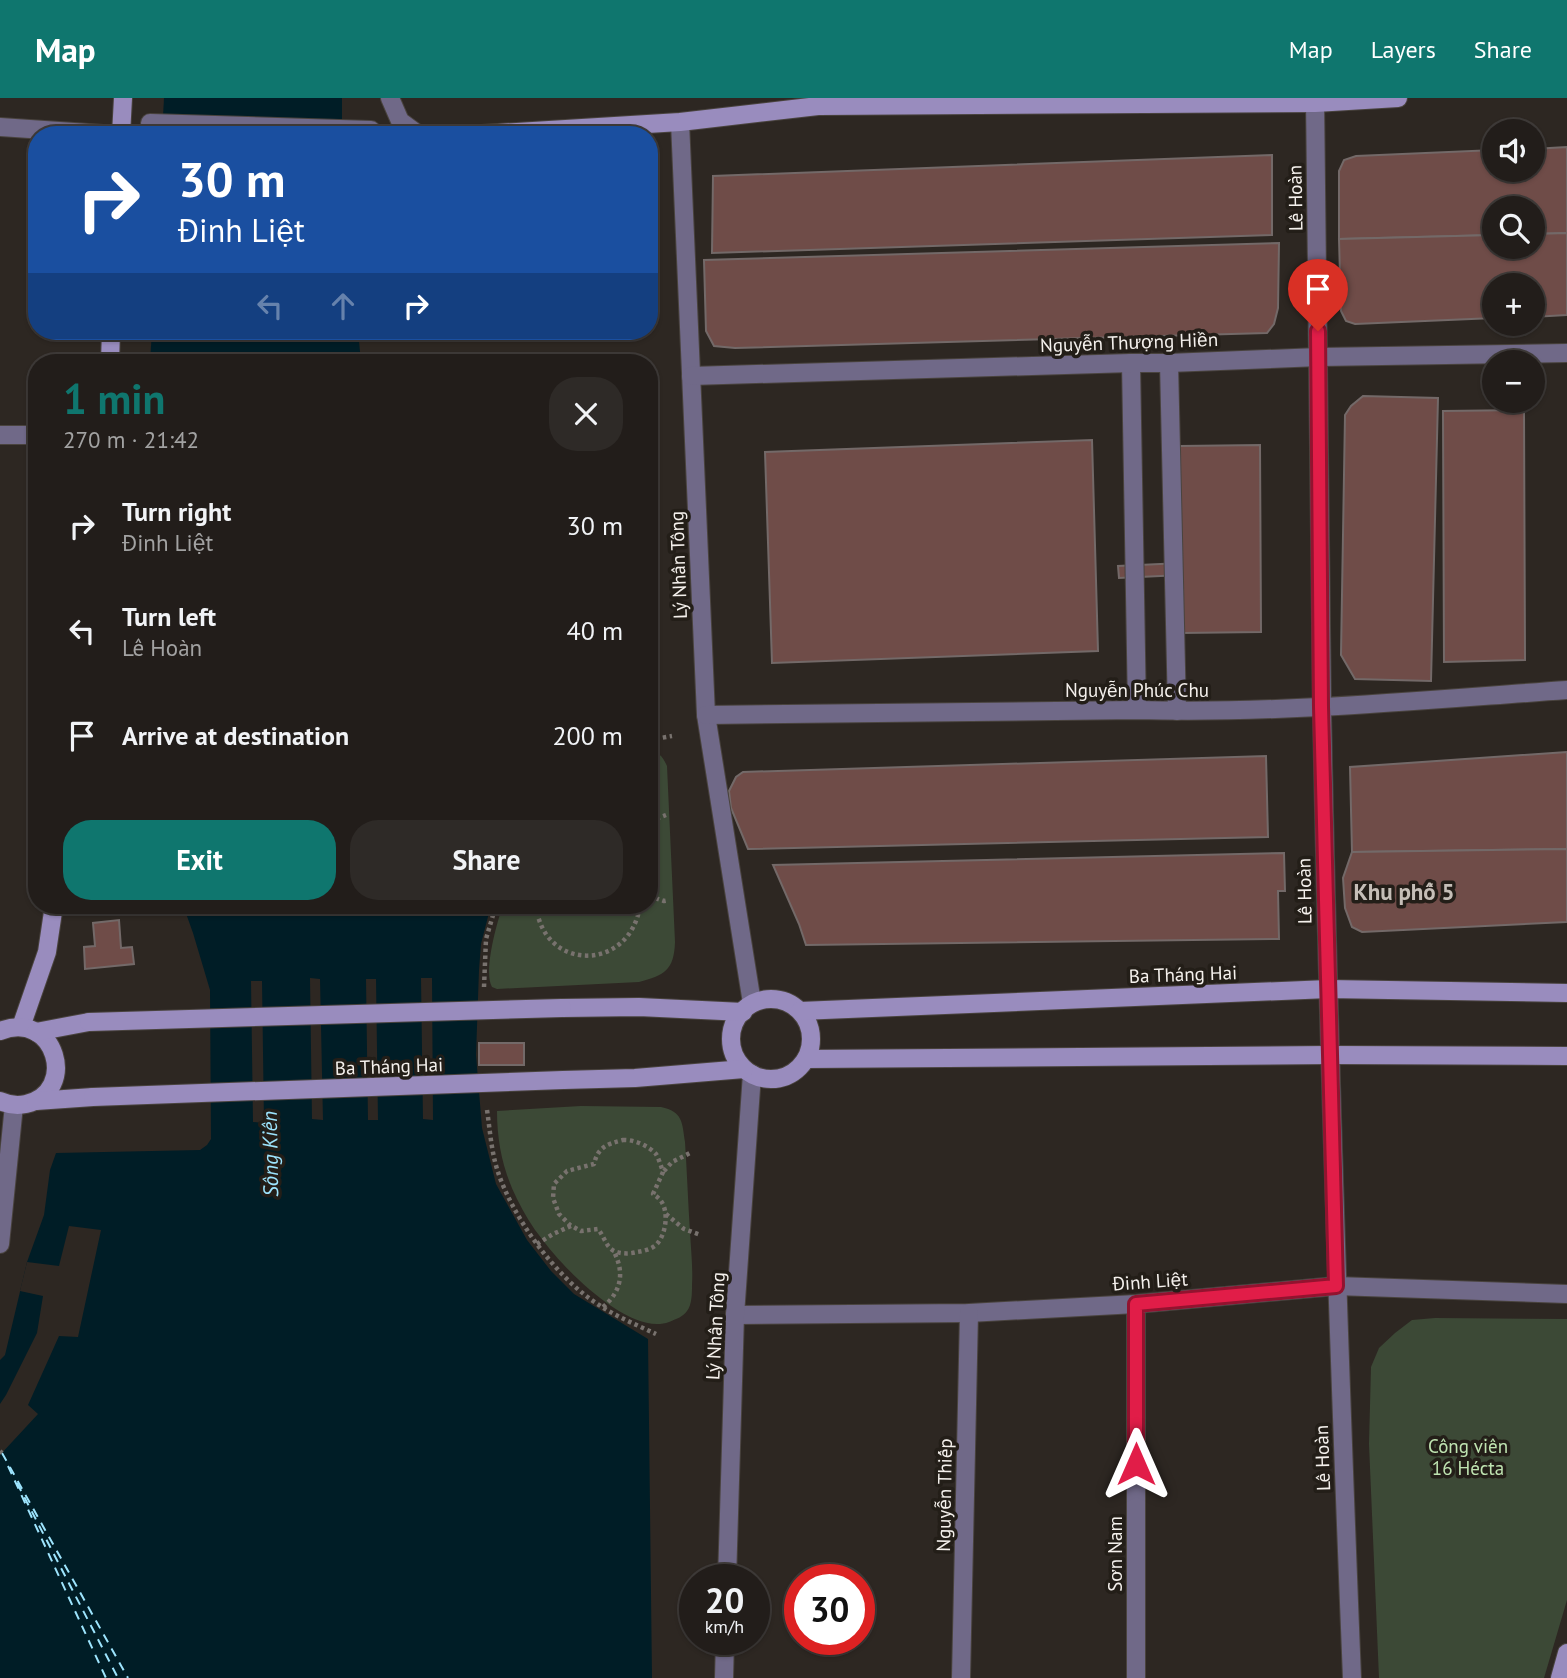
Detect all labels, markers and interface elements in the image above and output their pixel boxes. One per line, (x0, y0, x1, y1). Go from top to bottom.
text: Map (35, 28, 96, 71)
text: Map (1289, 34, 1333, 65)
text: Layers (1371, 34, 1436, 65)
text: Share (1474, 34, 1532, 65)
map controls (1482, 119, 1545, 413)
button: sound (1482, 119, 1545, 182)
text: 30 m (178, 147, 285, 211)
icon: right (63, 154, 154, 245)
street label: Lê Hoàn (1282, 165, 1308, 231)
button: search (1482, 196, 1545, 259)
text: Đinh Liệt (178, 209, 305, 251)
pin (1288, 259, 1348, 331)
icon: arrive (1299, 270, 1337, 308)
button: + (1482, 273, 1545, 336)
icon: left (251, 287, 289, 325)
icon: ahead (324, 287, 362, 325)
icon: right (397, 287, 435, 325)
street label: Nguyễn Thượng Hiền (1040, 327, 1218, 357)
button: − (1482, 350, 1545, 413)
text: 1 min (63, 371, 165, 426)
button: close (549, 377, 623, 451)
text: 270 m · 21:42 (63, 425, 199, 454)
text: Turn right (122, 495, 231, 528)
icon: right (63, 507, 101, 545)
text: 30 m (567, 509, 623, 542)
street label: Lý Nhân Tông (664, 511, 692, 619)
text: Đinh Liệt (122, 528, 213, 557)
text: Turn left (122, 600, 216, 633)
icon: left (63, 612, 101, 650)
text: 40 m (567, 614, 623, 647)
text: Lê Hoàn (122, 633, 202, 662)
street label: Nguyễn Phúc Chu (1065, 678, 1209, 702)
icon: arrive (63, 717, 101, 755)
text: Arrive at destination (122, 719, 349, 752)
text: 200 m (552, 719, 623, 752)
button: Exit (63, 820, 336, 900)
button: Share (350, 820, 623, 900)
street label: Lê Hoàn (1291, 858, 1317, 924)
district label: Khu phố 5 (1353, 877, 1455, 906)
street label: Ba Tháng Hai (1128, 960, 1238, 988)
street label: Ba Tháng Hai (334, 1052, 444, 1080)
water label: Sông Kiên (256, 1111, 284, 1197)
street label: Đinh Liệt (1111, 1266, 1189, 1296)
street label: Lý Nhân Tông (700, 1271, 730, 1381)
street label: Lê Hoàn (1309, 1424, 1335, 1492)
position arrow (1099, 1427, 1173, 1501)
park label: Công viên 16 Hécta (1428, 1434, 1508, 1480)
street label: Nguyễn Thiếp (931, 1438, 957, 1552)
street label: Sơn Nam (1103, 1516, 1127, 1592)
speed limit sign: 30 (784, 1564, 875, 1655)
text: 20 (705, 1577, 744, 1623)
text: km/h (705, 1615, 744, 1638)

